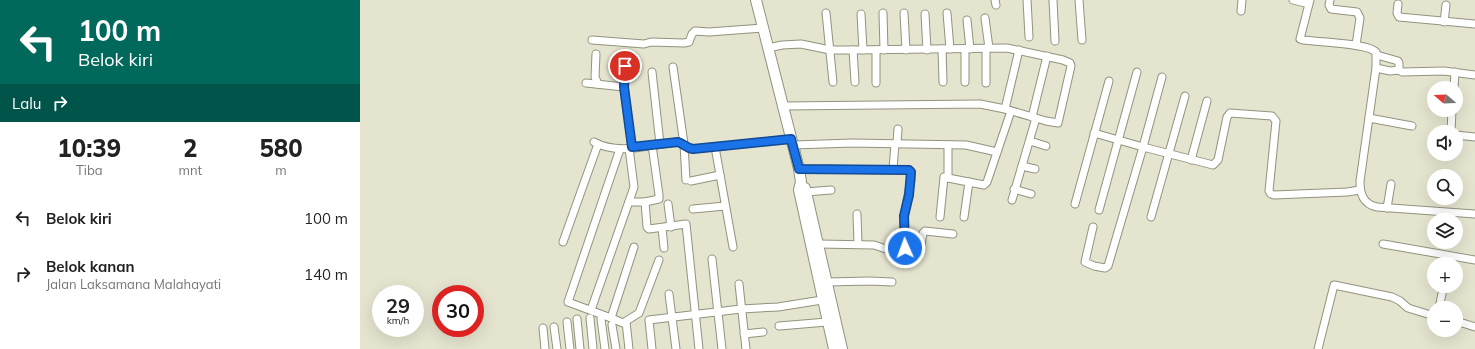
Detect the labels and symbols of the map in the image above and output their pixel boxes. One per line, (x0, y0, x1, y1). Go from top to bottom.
pin (608, 49, 642, 83)
north arrow (1427, 81, 1463, 117)
position arrow (884, 227, 926, 269)
speed limit sign: 30 (432, 285, 484, 337)

